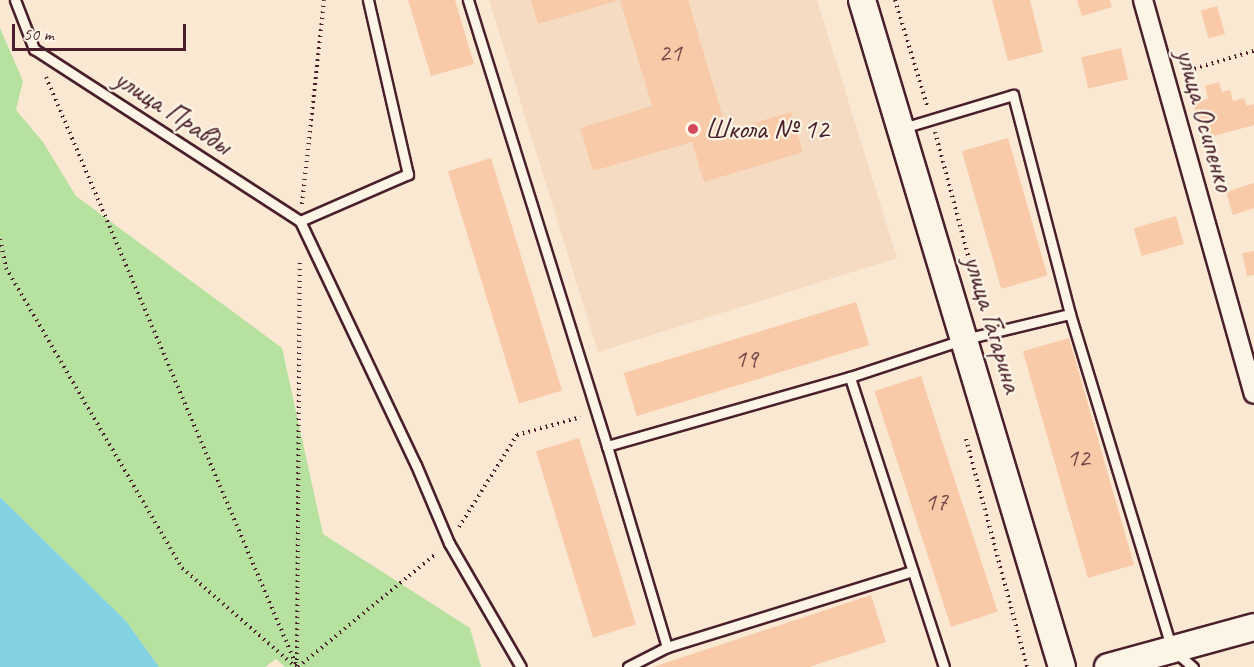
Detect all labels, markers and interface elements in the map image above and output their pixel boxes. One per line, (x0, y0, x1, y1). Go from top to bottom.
scale bar (15, 12, 189, 50)
text: 50 m (23, 23, 54, 45)
house number: 21 (658, 37, 682, 69)
street label: улица Осипенко (1169, 45, 1241, 195)
street label: улица Правды (108, 62, 238, 162)
place label: Школа № 12 (705, 112, 829, 146)
marker: Школа № 12 (686, 122, 700, 136)
street label: улица Гагарина (956, 251, 1030, 397)
house number: 19 (734, 343, 758, 375)
house number: 12 (1066, 442, 1090, 474)
house number: 17 (924, 486, 948, 518)

